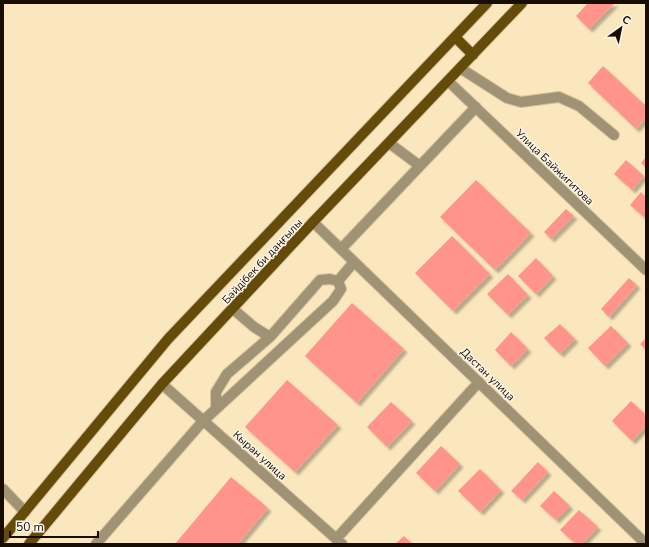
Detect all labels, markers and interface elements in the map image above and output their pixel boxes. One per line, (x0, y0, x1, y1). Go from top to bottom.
north arrow (601, 8, 641, 48)
text: С (619, 12, 634, 29)
street label: Улица Байжигитова (512, 125, 597, 209)
street label: Бәйдібек би даңғылы (219, 215, 306, 307)
street label: Дастан улица (457, 344, 518, 404)
street label: Кыран улица (230, 427, 290, 484)
scale bar (10, 513, 98, 539)
text: 50 m (16, 519, 44, 535)

